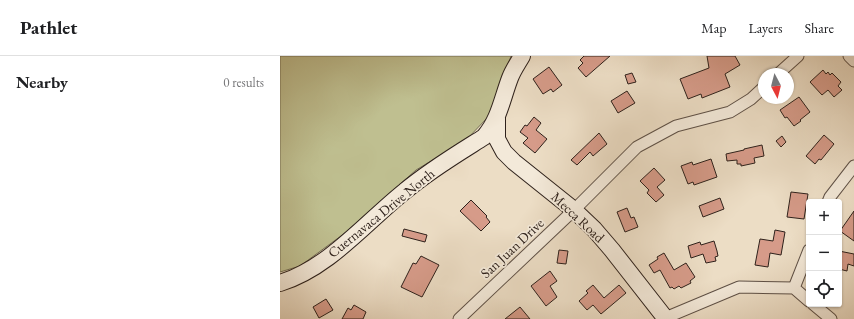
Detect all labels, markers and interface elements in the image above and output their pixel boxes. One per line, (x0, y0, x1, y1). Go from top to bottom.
text: Pathlet (20, 15, 77, 40)
text: Map (701, 19, 726, 37)
text: Layers (748, 19, 783, 37)
text: Share (805, 19, 834, 37)
north arrow (758, 68, 794, 104)
text: Nearby (16, 71, 68, 93)
text: 0 results (223, 74, 264, 91)
street label: Cuernavaca Drive North (324, 164, 438, 262)
street label: Mecca Road (548, 188, 609, 247)
map controls (806, 199, 842, 307)
button: + (806, 199, 842, 235)
street label: San Juan Drive (477, 214, 548, 282)
button: − (806, 235, 842, 271)
button: locate (806, 271, 842, 307)

